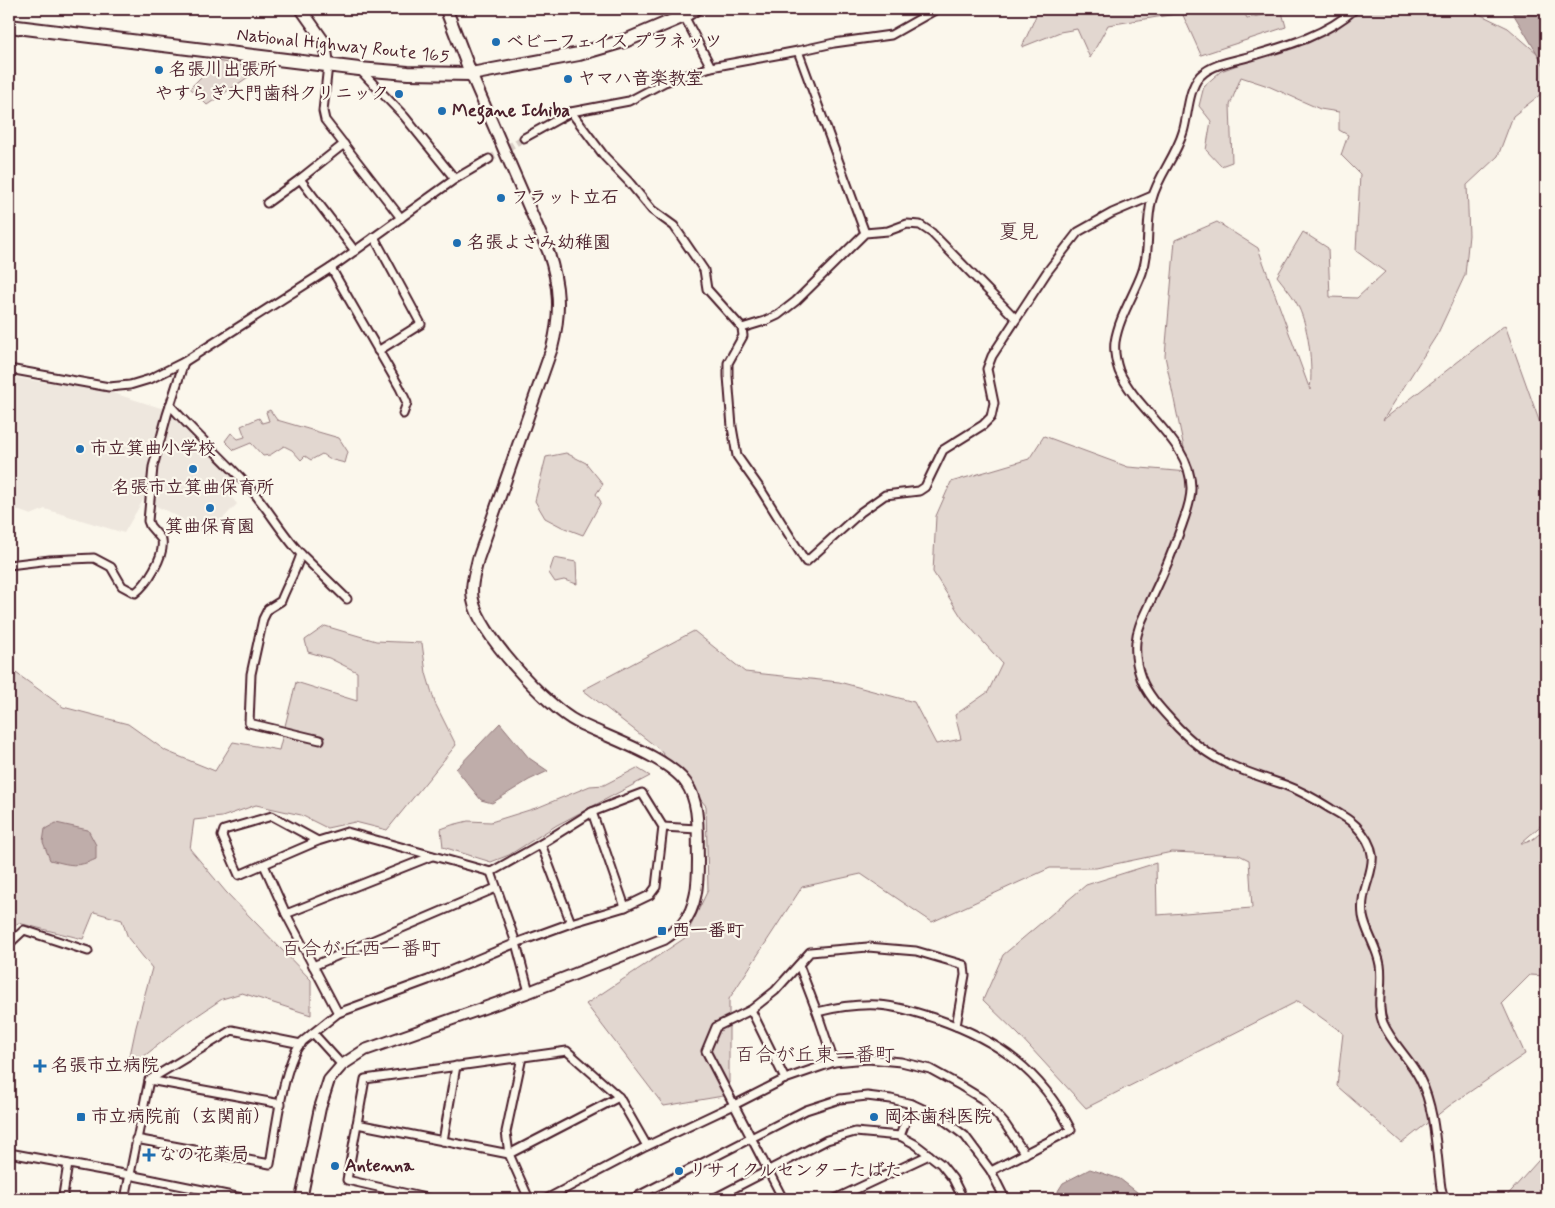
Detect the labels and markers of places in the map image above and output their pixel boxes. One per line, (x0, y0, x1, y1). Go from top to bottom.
place label: ベビーフェイス プラネッツ (506, 30, 722, 54)
marker: ベビーフェイス プラネッツ (490, 36, 502, 48)
place label: 名張川出張所 (169, 58, 277, 82)
marker: 名張川出張所 (153, 64, 165, 76)
place label: ヤマハ音楽教室 (578, 67, 704, 91)
marker: ヤマハ音楽教室 (562, 73, 574, 85)
place label: やすらぎ大門歯科クリニック (155, 82, 389, 106)
marker: やすらぎ大門歯科クリニック (393, 88, 405, 100)
place label: Megane Ichiba (452, 99, 570, 125)
marker: Megane Ichiba (436, 105, 448, 117)
place label: フラット立石 (511, 186, 619, 210)
marker: フラット立石 (495, 192, 507, 204)
place label: 名張よさみ幼稚園 (467, 231, 611, 255)
marker: 名張よさみ幼稚園 (451, 237, 463, 249)
place label: 市立箕曲小学校 (90, 437, 216, 461)
marker: 市立箕曲小学校 (74, 443, 86, 455)
marker: 名張市立箕曲保育所 (187, 463, 199, 475)
place label: 名張市立箕曲保育所 (112, 476, 274, 500)
marker: 箕曲保育園 (204, 502, 216, 514)
place label: 箕曲保育園 (165, 515, 255, 539)
place label: 西一番町 (672, 919, 744, 943)
marker: 西一番町 (656, 925, 668, 937)
place label: 名張市立病院 (51, 1054, 159, 1078)
marker: 名張市立病院 (33, 1059, 47, 1073)
place label: 市立病院前（玄関前） (91, 1105, 271, 1129)
place label: 岡本歯科医院 (884, 1105, 992, 1129)
marker: 市立病院前（玄関前） (75, 1111, 87, 1123)
marker: 岡本歯科医院 (868, 1111, 880, 1123)
place label: なの花薬局 (159, 1143, 249, 1167)
marker: なの花薬局 (143, 1149, 155, 1161)
place label: Antenna (345, 1154, 415, 1178)
place label: リサイクルセンターたばた (689, 1159, 902, 1183)
marker: Antenna (329, 1160, 341, 1172)
marker: リサイクルセンターたばた (673, 1165, 685, 1177)

